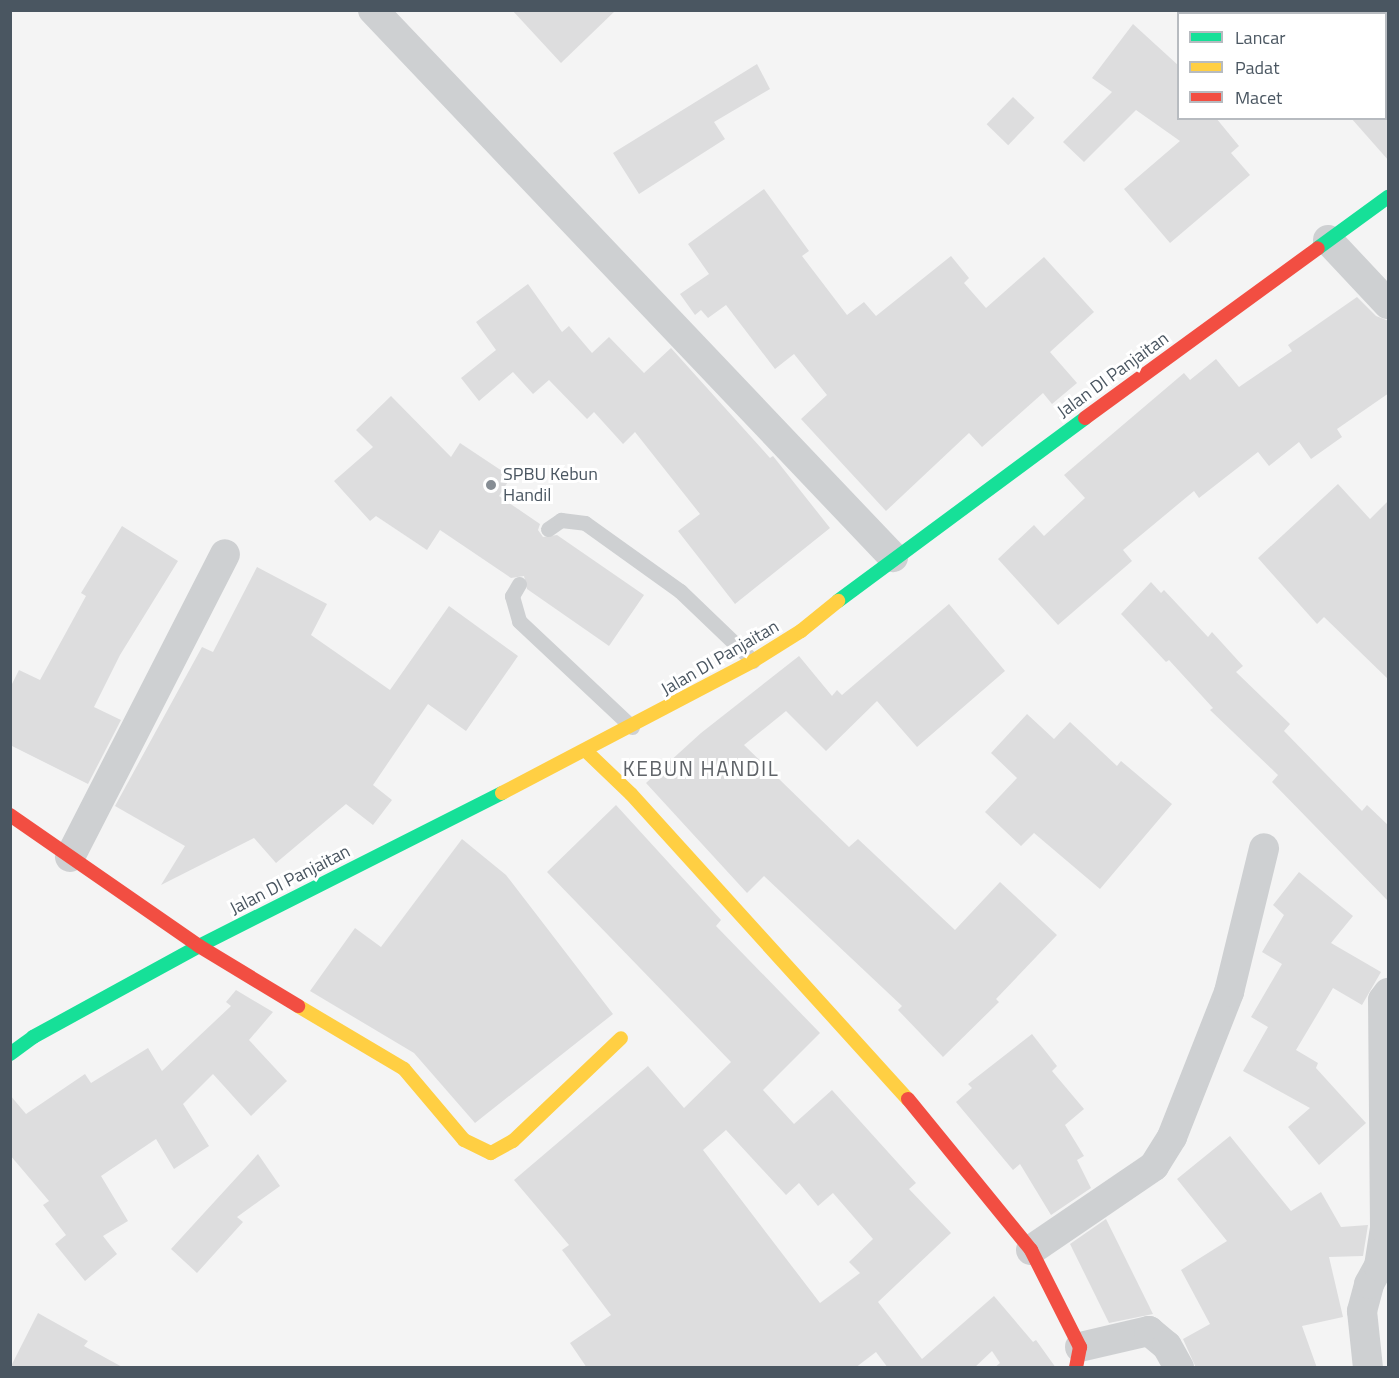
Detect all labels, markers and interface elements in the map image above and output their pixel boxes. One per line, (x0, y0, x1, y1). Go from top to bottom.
legend (1177, 12, 1387, 120)
text: Lancar (1235, 24, 1285, 51)
text: Padat (1235, 54, 1279, 81)
text: Macet (1235, 84, 1282, 111)
street label: Jalan DI Panjaitan (1053, 327, 1173, 423)
place label: SPBU Kebun Handil (503, 464, 598, 506)
marker: SPBU Kebun Handil (484, 478, 498, 492)
street label: Jalan DI Panjaitan (657, 616, 783, 700)
district label: KEBUN HANDIL (623, 755, 779, 781)
street label: Jalan DI Panjaitan (226, 840, 354, 920)

